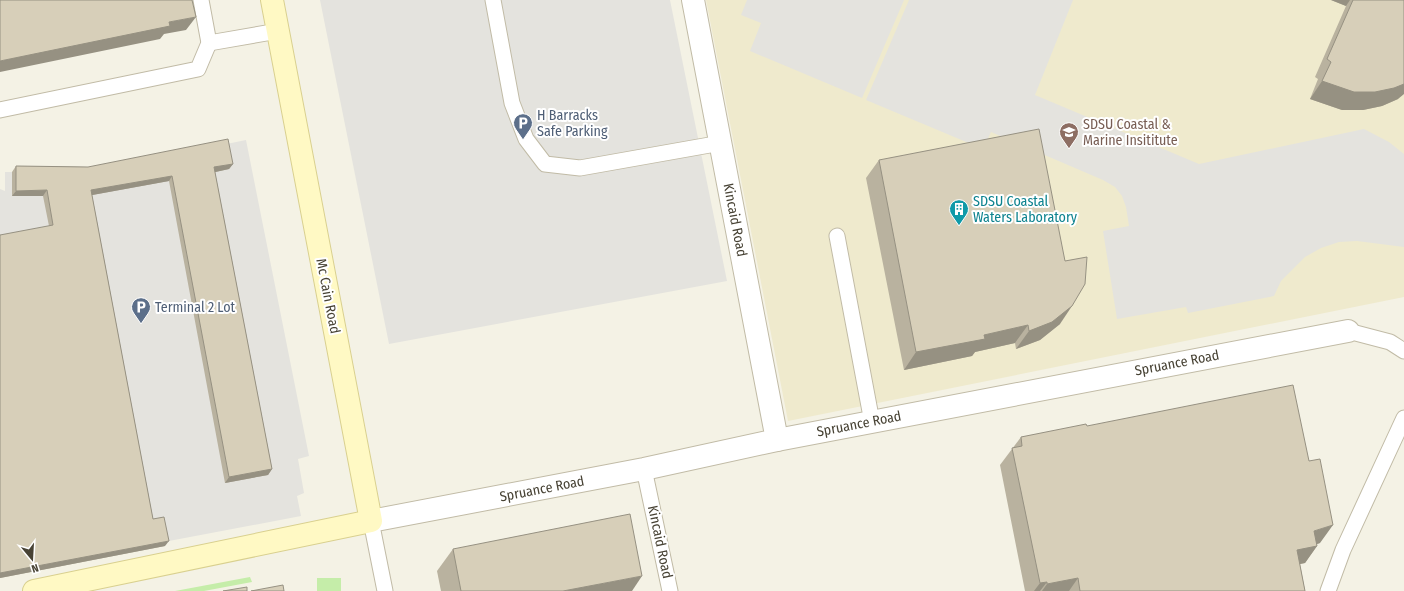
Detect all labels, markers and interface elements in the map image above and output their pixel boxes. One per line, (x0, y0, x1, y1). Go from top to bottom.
place label: H Barracks Safe Parking (537, 107, 608, 140)
parking icon: H Barracks Safe Parking (512, 112, 534, 140)
place label: SDSU Coastal & Marine Insititute (1083, 116, 1178, 149)
school or university icon: SDSU Coastal & Marine Insititute (1058, 121, 1080, 149)
street label: Kincaid Road (720, 182, 750, 258)
place label: SDSU Coastal Waters Laboratory (973, 193, 1078, 226)
building icon: SDSU Coastal Waters Laboratory (948, 198, 970, 226)
street label: Mc Cain Road (312, 257, 344, 335)
parking icon: Terminal 2 Lot (130, 296, 152, 324)
place label: Terminal 2 Lot (155, 299, 236, 316)
street label: Spruance Road (1133, 346, 1221, 380)
street label: Spruance Road (815, 407, 903, 441)
street label: Spruance Road (498, 472, 586, 506)
street label: Kincaid Road (644, 504, 676, 580)
north arrow (12, 539, 52, 579)
text: N (30, 561, 40, 575)

